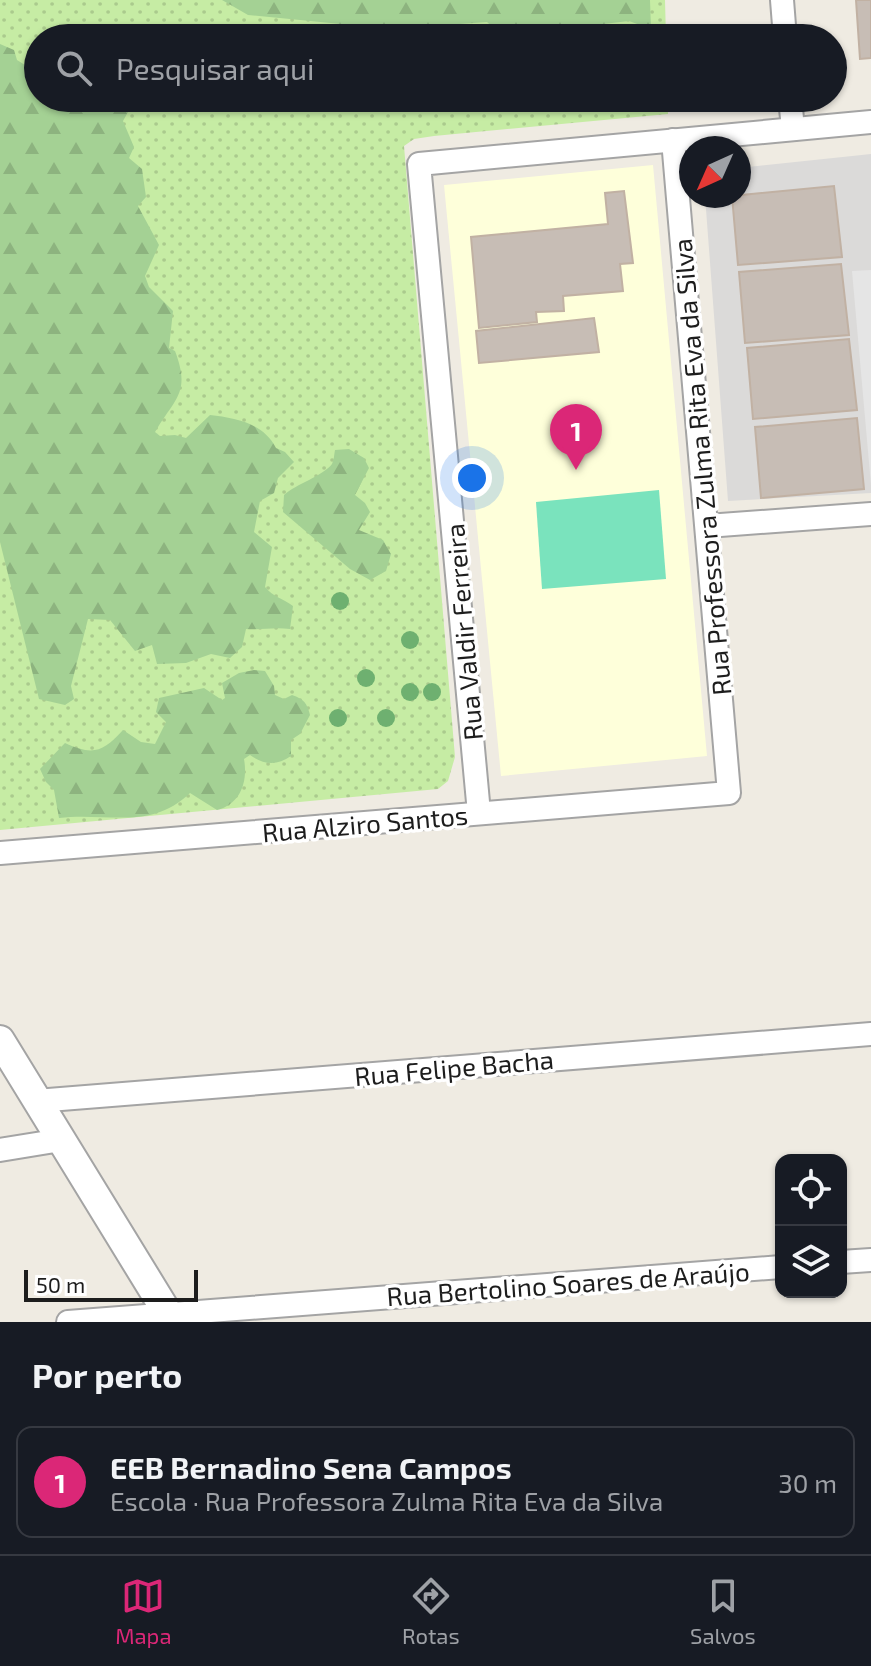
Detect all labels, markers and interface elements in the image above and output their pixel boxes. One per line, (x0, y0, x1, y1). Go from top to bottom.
search box (24, 24, 847, 112)
icon: search (52, 46, 96, 90)
text: Pesquisar aqui (116, 50, 314, 86)
north arrow (679, 136, 751, 208)
street label: Rua Professora Zulma Rita Eva da Silva (666, 237, 736, 697)
pin: 1 (550, 404, 602, 470)
your location (452, 458, 492, 498)
street label: Rua Valdir Ferreira (438, 522, 488, 742)
street label: Rua Alziro Santos (261, 799, 469, 847)
street label: Rua Felipe Bacha (353, 1043, 555, 1091)
map controls (775, 1154, 847, 1298)
button: locate (775, 1154, 847, 1226)
button: layers (775, 1226, 847, 1298)
street label: Rua Bertolino Soares de Araújo (386, 1255, 750, 1311)
scale bar (24, 1266, 198, 1302)
text: 50 m (36, 1271, 85, 1297)
text: Por perto (32, 1354, 182, 1395)
text: EEB Bernadino Sena Campos (110, 1449, 512, 1485)
text: 1 (54, 1467, 66, 1498)
text: 30 m (778, 1467, 837, 1498)
text: Escola · Rua Professora Zulma Rita Eva da Silva (110, 1485, 663, 1516)
tab: Mapa (115, 1574, 171, 1648)
tab: Rotas (402, 1574, 460, 1648)
tab: Salvos (690, 1574, 756, 1648)

